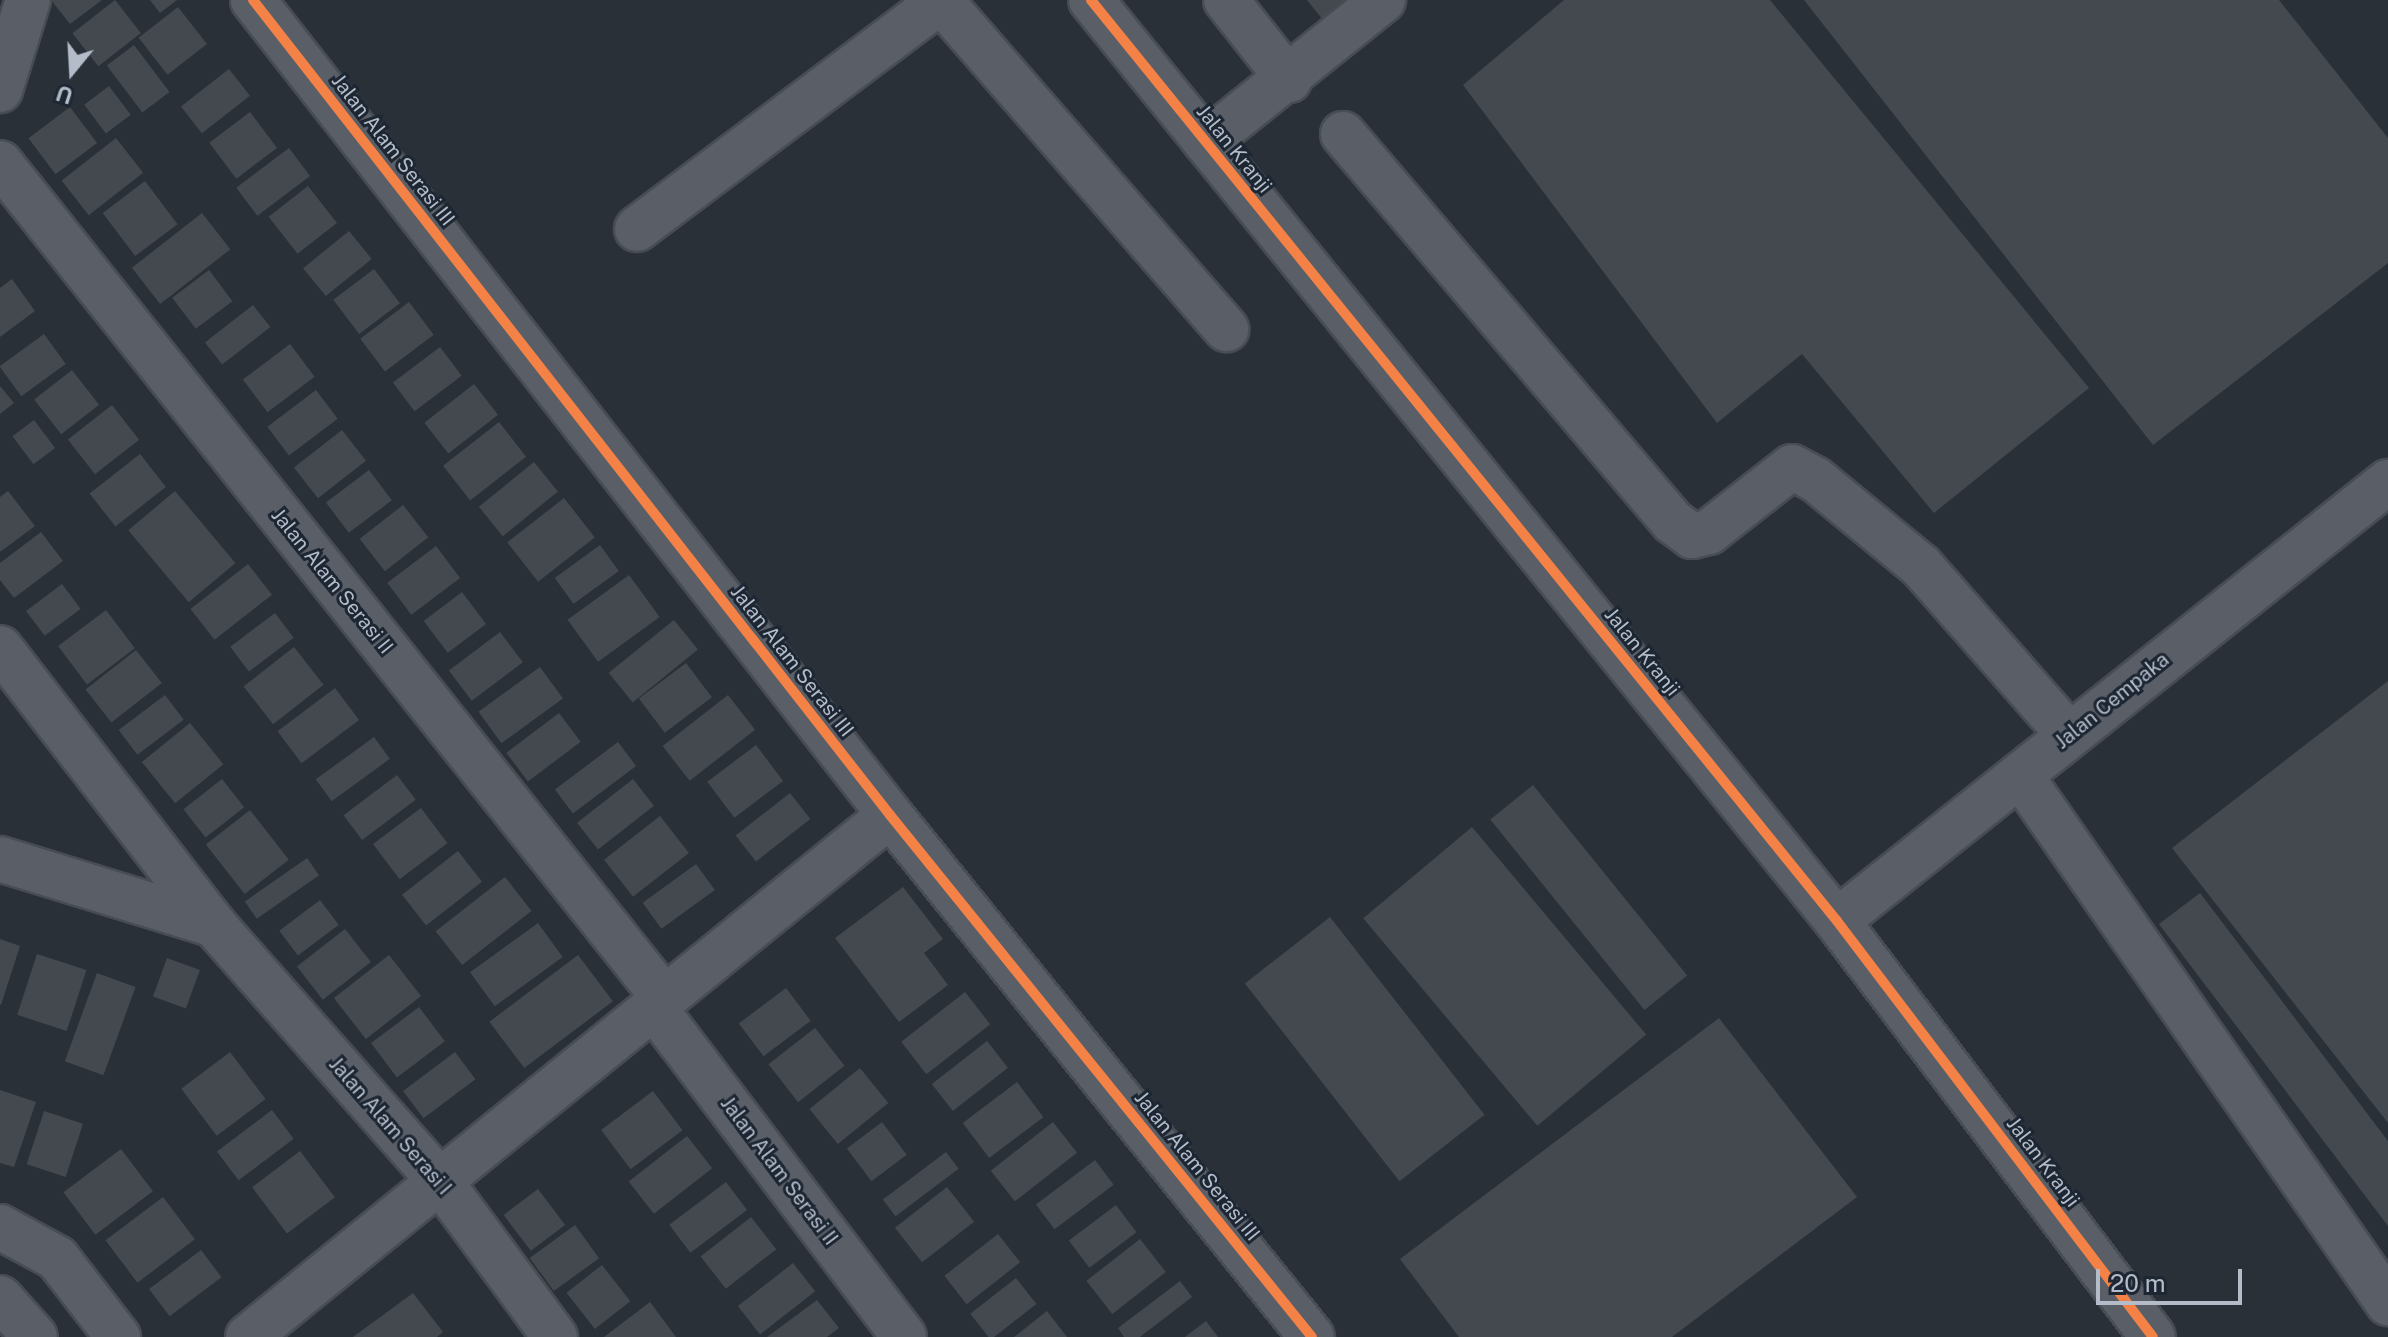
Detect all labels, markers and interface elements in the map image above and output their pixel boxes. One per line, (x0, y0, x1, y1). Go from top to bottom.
north arrow (32, 32, 112, 112)
street label: Jalan Alam Serasi III (326, 69, 460, 231)
text: U (53, 80, 76, 110)
street label: Jalan Kranji (1191, 100, 1277, 198)
street label: Jalan Alam Serasi II (266, 503, 398, 659)
street label: Jalan Alam Serasi III (725, 580, 859, 742)
street label: Jalan Kranji (1599, 603, 1685, 701)
street label: Jalan Cempaka (2050, 648, 2174, 754)
street label: Jalan Alam Serasi I (324, 1052, 456, 1200)
street label: Jalan Alam Serasi III (1129, 1086, 1265, 1246)
street label: Jalan Alam Serasi II (715, 1092, 843, 1250)
street label: Jalan Kranji (2001, 1112, 2085, 1212)
scale bar (2100, 1253, 2246, 1303)
text: 20 m (2110, 1269, 2166, 1297)

